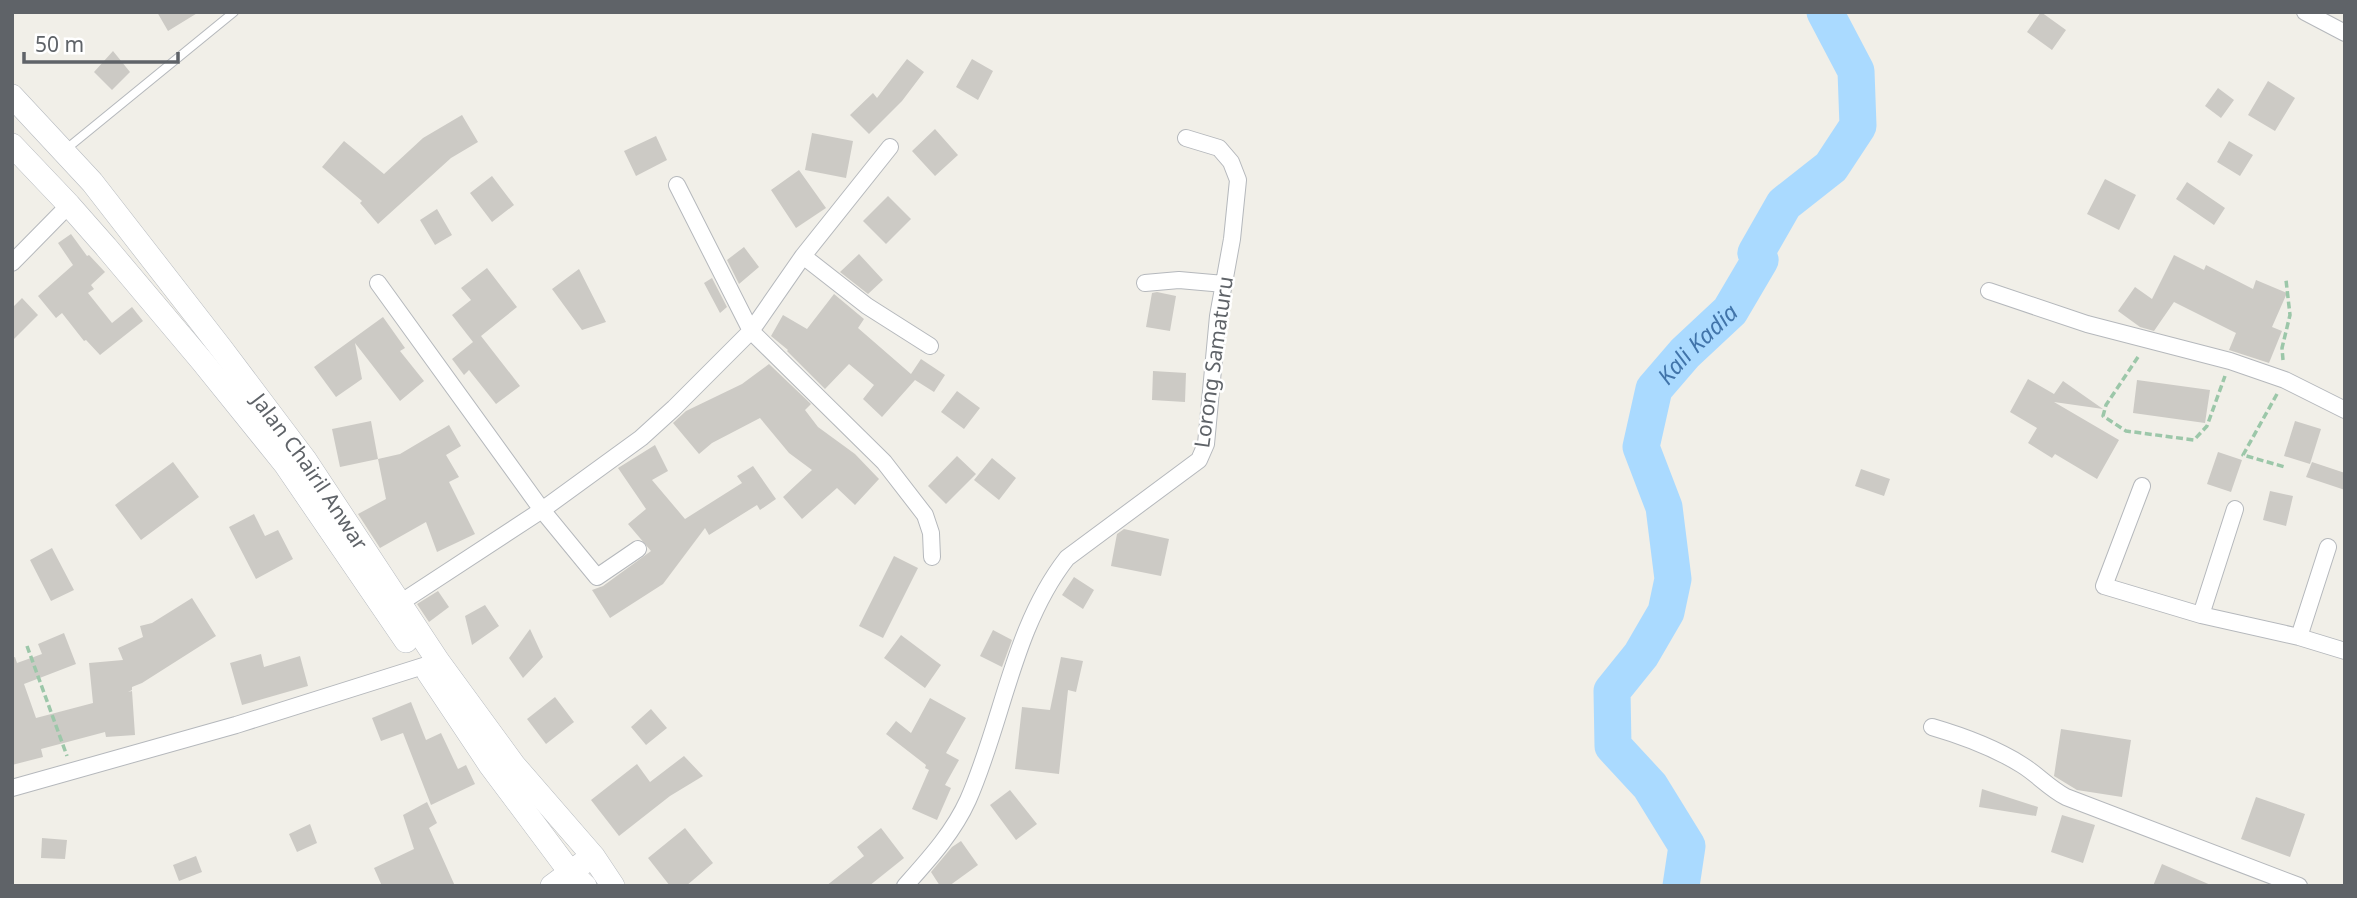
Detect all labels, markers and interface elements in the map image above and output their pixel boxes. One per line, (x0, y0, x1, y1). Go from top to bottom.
scale bar (24, 21, 178, 65)
text: 50 m (35, 30, 84, 58)
street label: Lorong Samaturu (1187, 274, 1239, 450)
water label: Kali Kadia (1649, 296, 1744, 391)
street label: Jalan Chairil Anwar (245, 386, 375, 555)

